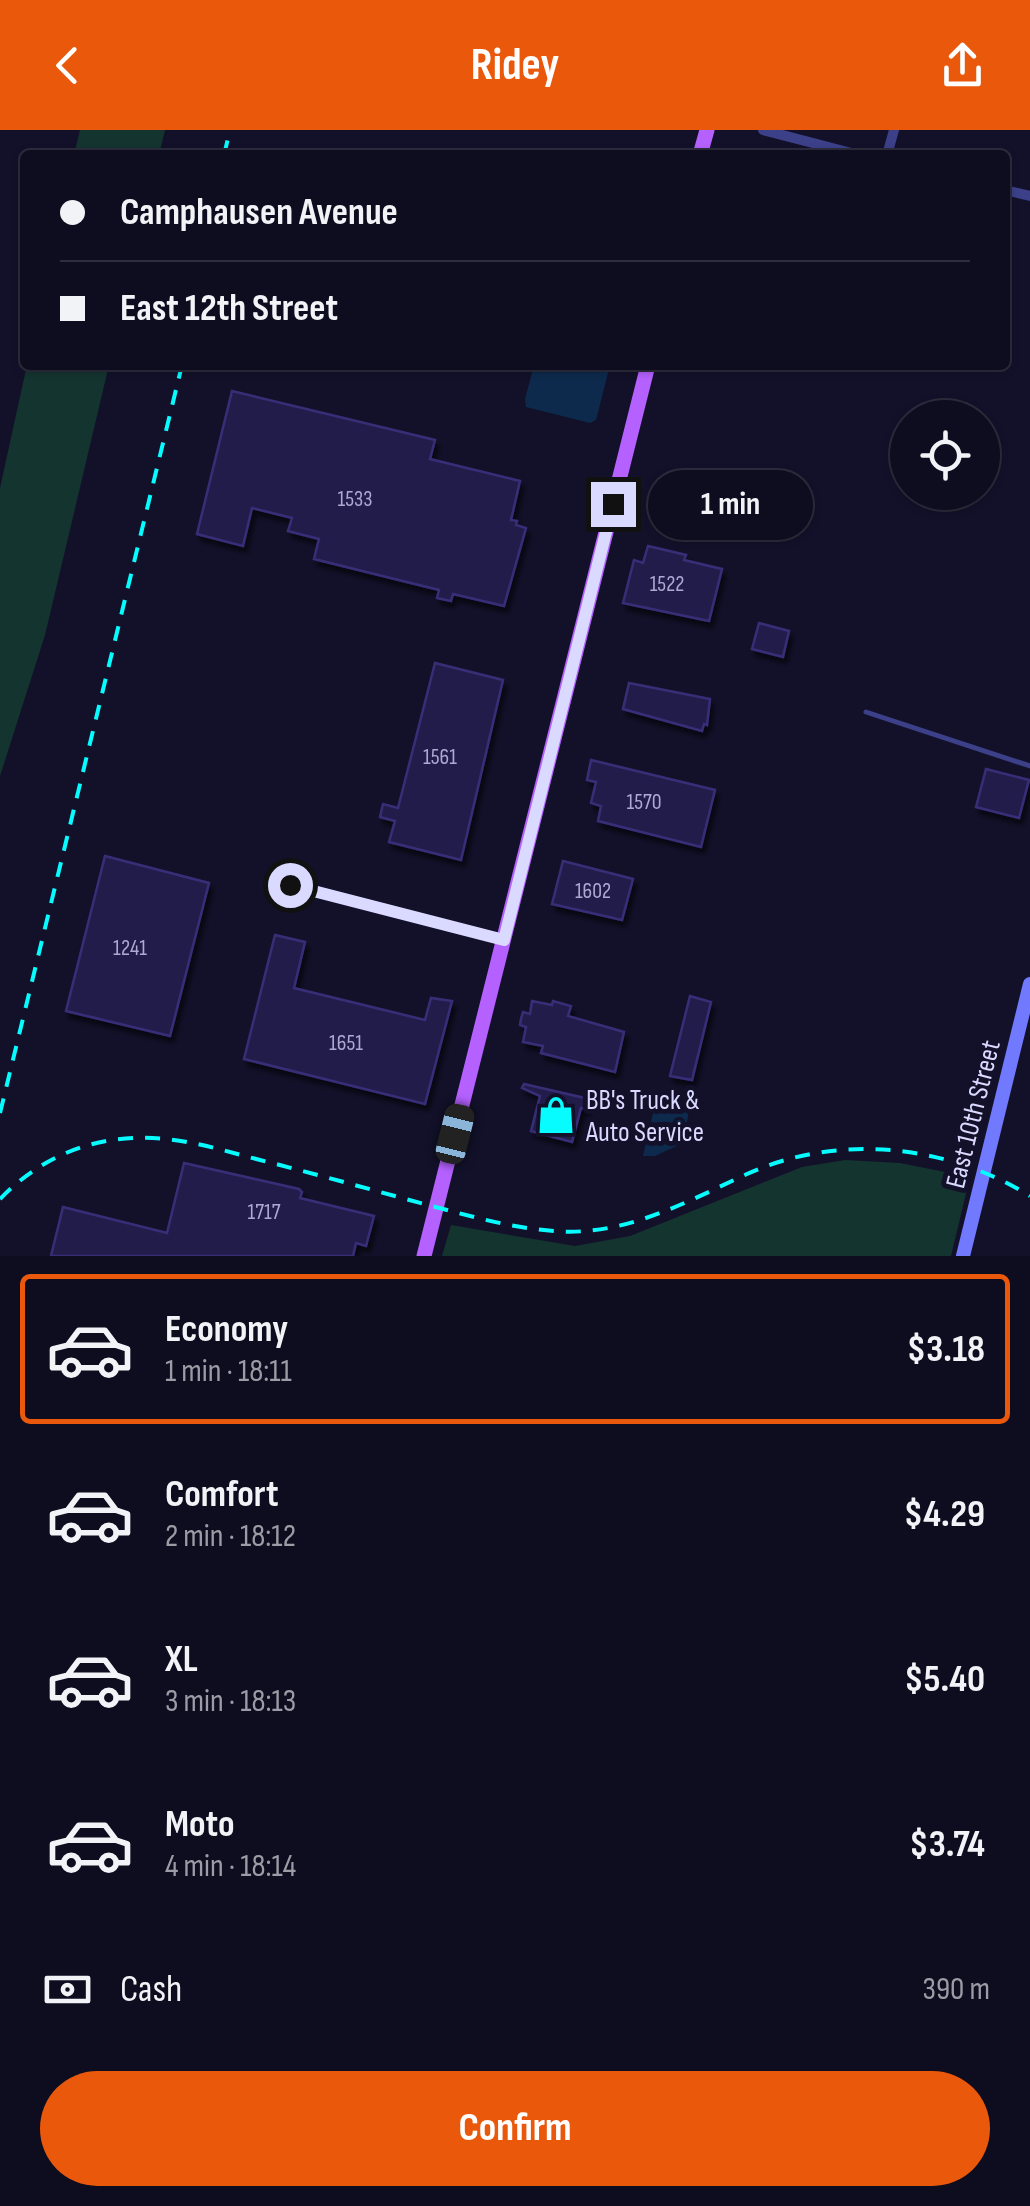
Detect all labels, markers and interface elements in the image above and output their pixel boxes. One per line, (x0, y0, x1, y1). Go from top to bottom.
icon: back (40, 38, 95, 93)
text: Ridey (471, 38, 559, 93)
icon: share (935, 38, 990, 93)
text: Camphausen Avenue (120, 190, 398, 235)
text: East 12th Street (120, 286, 338, 331)
map controls (890, 400, 1000, 510)
button: locate (890, 400, 1000, 510)
callout: 1 min (648, 469, 813, 539)
route end (591, 482, 636, 527)
text: 1 min (701, 485, 760, 524)
house number: 1533 (338, 486, 372, 513)
house number: 1522 (650, 571, 684, 598)
house number: 1561 (423, 744, 457, 771)
house number: 1570 (627, 789, 661, 816)
route start (268, 863, 313, 908)
house number: 1602 (575, 878, 611, 905)
house number: 1241 (113, 935, 147, 962)
house number: 1651 (329, 1030, 363, 1057)
street label: East 10th Street (939, 1037, 1008, 1192)
place label: BB's Truck & Auto Service (585, 1084, 704, 1149)
shop icon: BB's Truck & Auto Service (535, 1094, 577, 1136)
car (433, 1101, 477, 1167)
house number: 1717 (247, 1199, 281, 1226)
icon: car (45, 1304, 135, 1394)
text: Economy (165, 1307, 288, 1352)
text: $3.18 (907, 1327, 985, 1372)
text: 1 min · 18:11 (165, 1352, 292, 1391)
icon: car (45, 1469, 135, 1559)
text: Comfort (165, 1472, 279, 1517)
text: $4.29 (904, 1492, 985, 1537)
text: 2 min · 18:12 (165, 1517, 296, 1556)
icon: car (45, 1634, 135, 1724)
text: XL (165, 1637, 198, 1682)
text: $5.40 (904, 1657, 985, 1702)
text: 3 min · 18:13 (165, 1682, 296, 1721)
icon: car (45, 1799, 135, 1889)
text: Moto (165, 1802, 235, 1847)
text: $3.74 (909, 1822, 985, 1867)
text: 4 min · 18:14 (165, 1847, 296, 1886)
icon: cash (40, 1962, 95, 2017)
text: Cash (120, 1967, 182, 2012)
text: 390 m (923, 1970, 990, 2009)
button: Confirm (40, 2071, 990, 2186)

